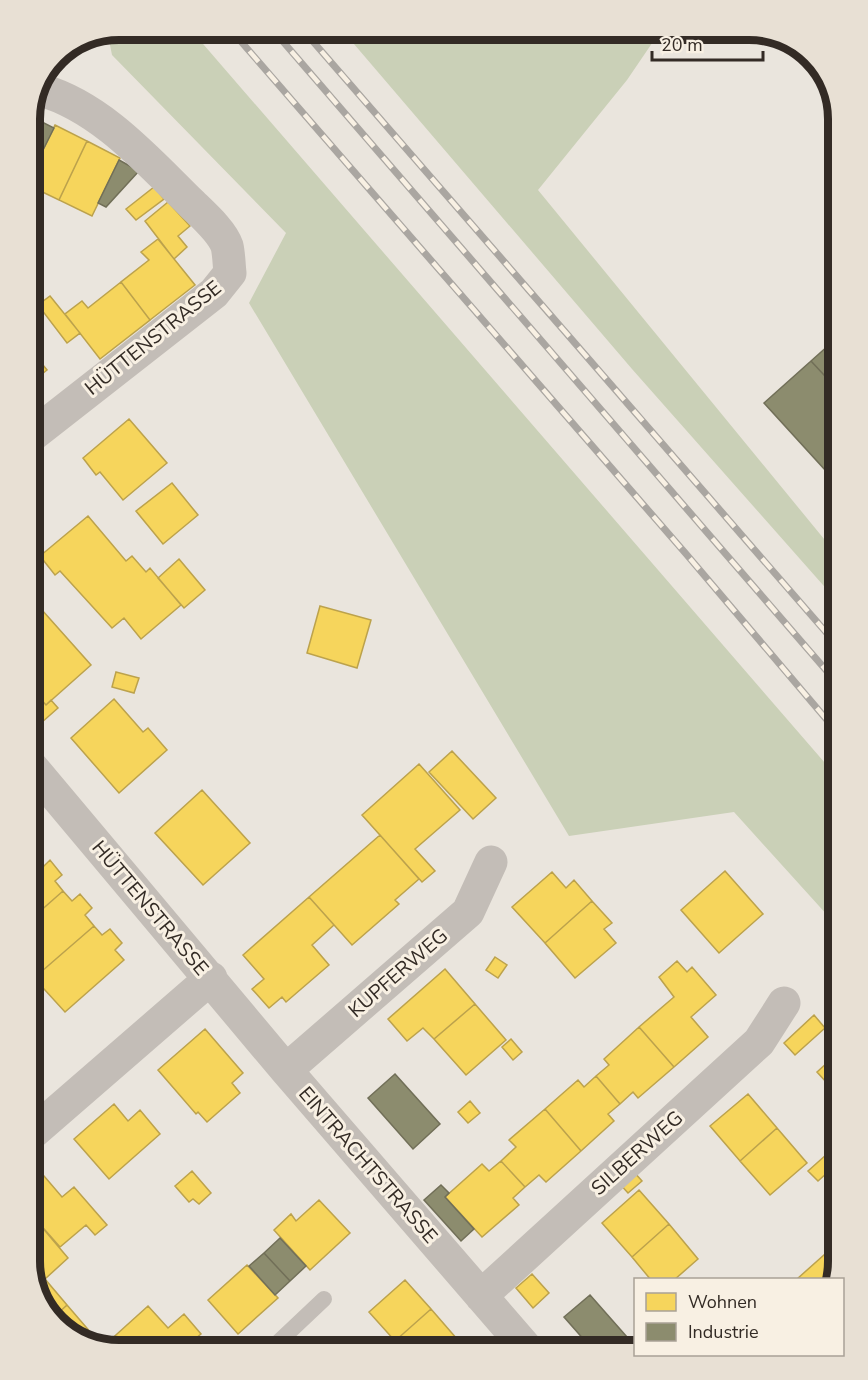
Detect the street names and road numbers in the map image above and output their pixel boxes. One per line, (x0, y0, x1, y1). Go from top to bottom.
street label: HÜTTENSTRASSE (79, 275, 227, 401)
street label: HÜTTENSTRASSE (86, 835, 214, 981)
street label: KUPFERWEG (343, 922, 453, 1024)
street label: EINTRACHTSTRASSE (292, 1081, 444, 1249)
street label: SILBERWEG (585, 1105, 689, 1201)

